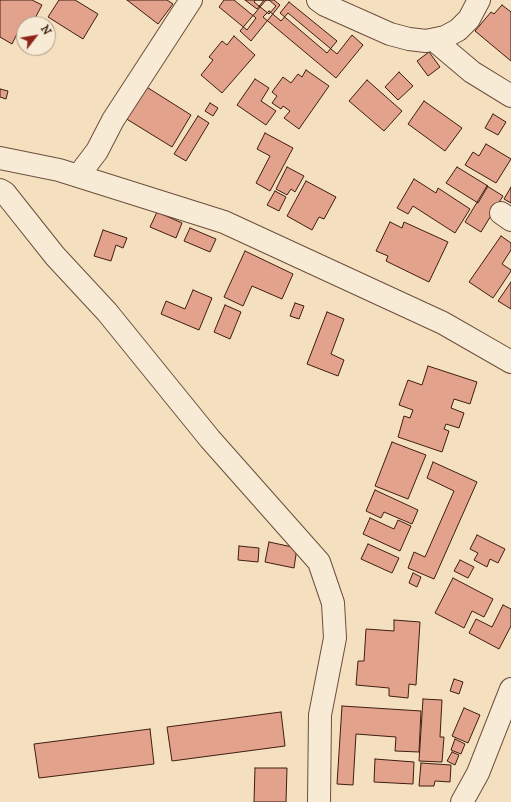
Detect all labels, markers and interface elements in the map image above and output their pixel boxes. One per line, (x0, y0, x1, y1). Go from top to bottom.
north arrow (16, 16, 56, 56)
text: N (37, 23, 54, 38)

